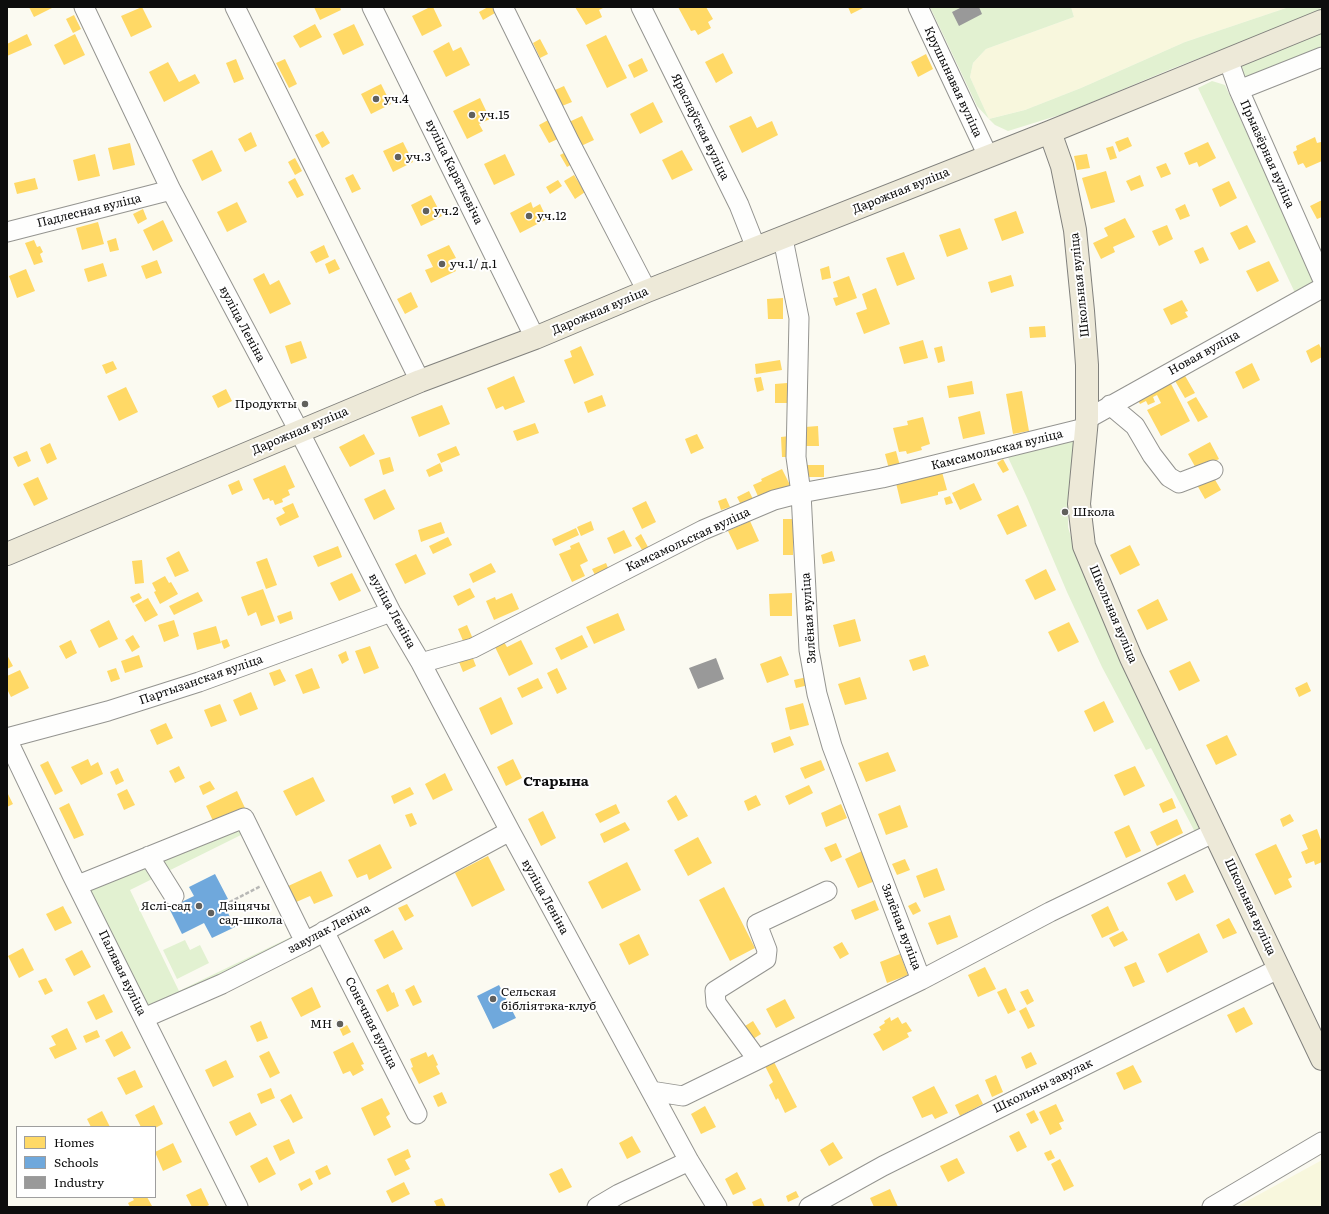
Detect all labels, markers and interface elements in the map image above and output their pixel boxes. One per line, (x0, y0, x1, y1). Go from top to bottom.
street label: Крушынавая вуліца (921, 24, 985, 140)
street label: Яраслаўская вуліца (668, 71, 732, 183)
place label: уч.4 (384, 92, 409, 106)
marker: уч.4 (371, 94, 381, 104)
street label: Прыазёрная вуліца (1237, 98, 1297, 210)
place label: уч.15 (480, 108, 509, 122)
marker: уч.15 (467, 110, 477, 120)
street label: вуліца Караткевіча (422, 117, 486, 227)
place label: уч.3 (406, 150, 431, 164)
marker: уч.3 (393, 152, 403, 162)
street label: Дарожная вуліца (850, 165, 952, 217)
street label: Падлесная вуліца (35, 191, 143, 231)
place label: уч.2 (434, 204, 459, 218)
marker: уч.2 (421, 206, 431, 216)
place label: уч.12 (537, 209, 566, 223)
marker: уч.12 (524, 211, 534, 221)
street label: Школьная вуліца (1067, 232, 1093, 338)
place label: уч.1/ д.1 (450, 257, 497, 271)
marker: уч.1/ д.1 (437, 259, 447, 269)
street label: вуліца Леніна (216, 284, 268, 364)
street label: Дарожная вуліца (550, 284, 650, 338)
street label: Новая вуліца (1166, 328, 1242, 378)
place label: Продукты (235, 397, 297, 411)
marker: Продукты (300, 399, 310, 409)
street label: Дарожная вуліца (250, 404, 350, 458)
street label: Камсамольская вуліца (930, 427, 1064, 473)
street label: Камсамольская вуліца (624, 505, 752, 575)
place label: Школа (1073, 505, 1115, 519)
marker: Школа (1060, 507, 1070, 517)
street label: Школьная вуліца (1086, 563, 1140, 665)
street label: вуліца Леніна (365, 571, 419, 651)
street label: Зялёная вуліца (799, 572, 819, 664)
street label: Партызанская вуліца (137, 652, 265, 708)
district label: Старына (523, 774, 589, 790)
street label: Школьная вуліца (1221, 856, 1279, 958)
street label: вуліца Леніна (518, 857, 572, 937)
street label: Зялёная вуліца (878, 882, 924, 972)
place label: Яслі-сад (141, 899, 191, 913)
place label: Дзіцячы сад-школа (219, 899, 283, 927)
marker: Яслі-сад (194, 901, 204, 911)
street label: завулак Леніна (285, 901, 373, 957)
marker: Дзіцячы сад-школа (206, 908, 216, 918)
street label: Палявая вуліца (95, 928, 149, 1018)
street label: Сонечная вуліца (342, 975, 400, 1071)
place label: Сельская бібліятэка-клуб (501, 985, 596, 1013)
marker: Сельская бібліятэка-клуб (488, 994, 498, 1004)
place label: МН (310, 1017, 332, 1031)
marker: МН (335, 1019, 345, 1029)
street label: Школьны завулак (991, 1056, 1095, 1116)
legend (16, 1126, 156, 1198)
text: Homes (54, 1133, 94, 1151)
text: Schools (54, 1153, 98, 1171)
text: Industry (54, 1173, 104, 1191)

